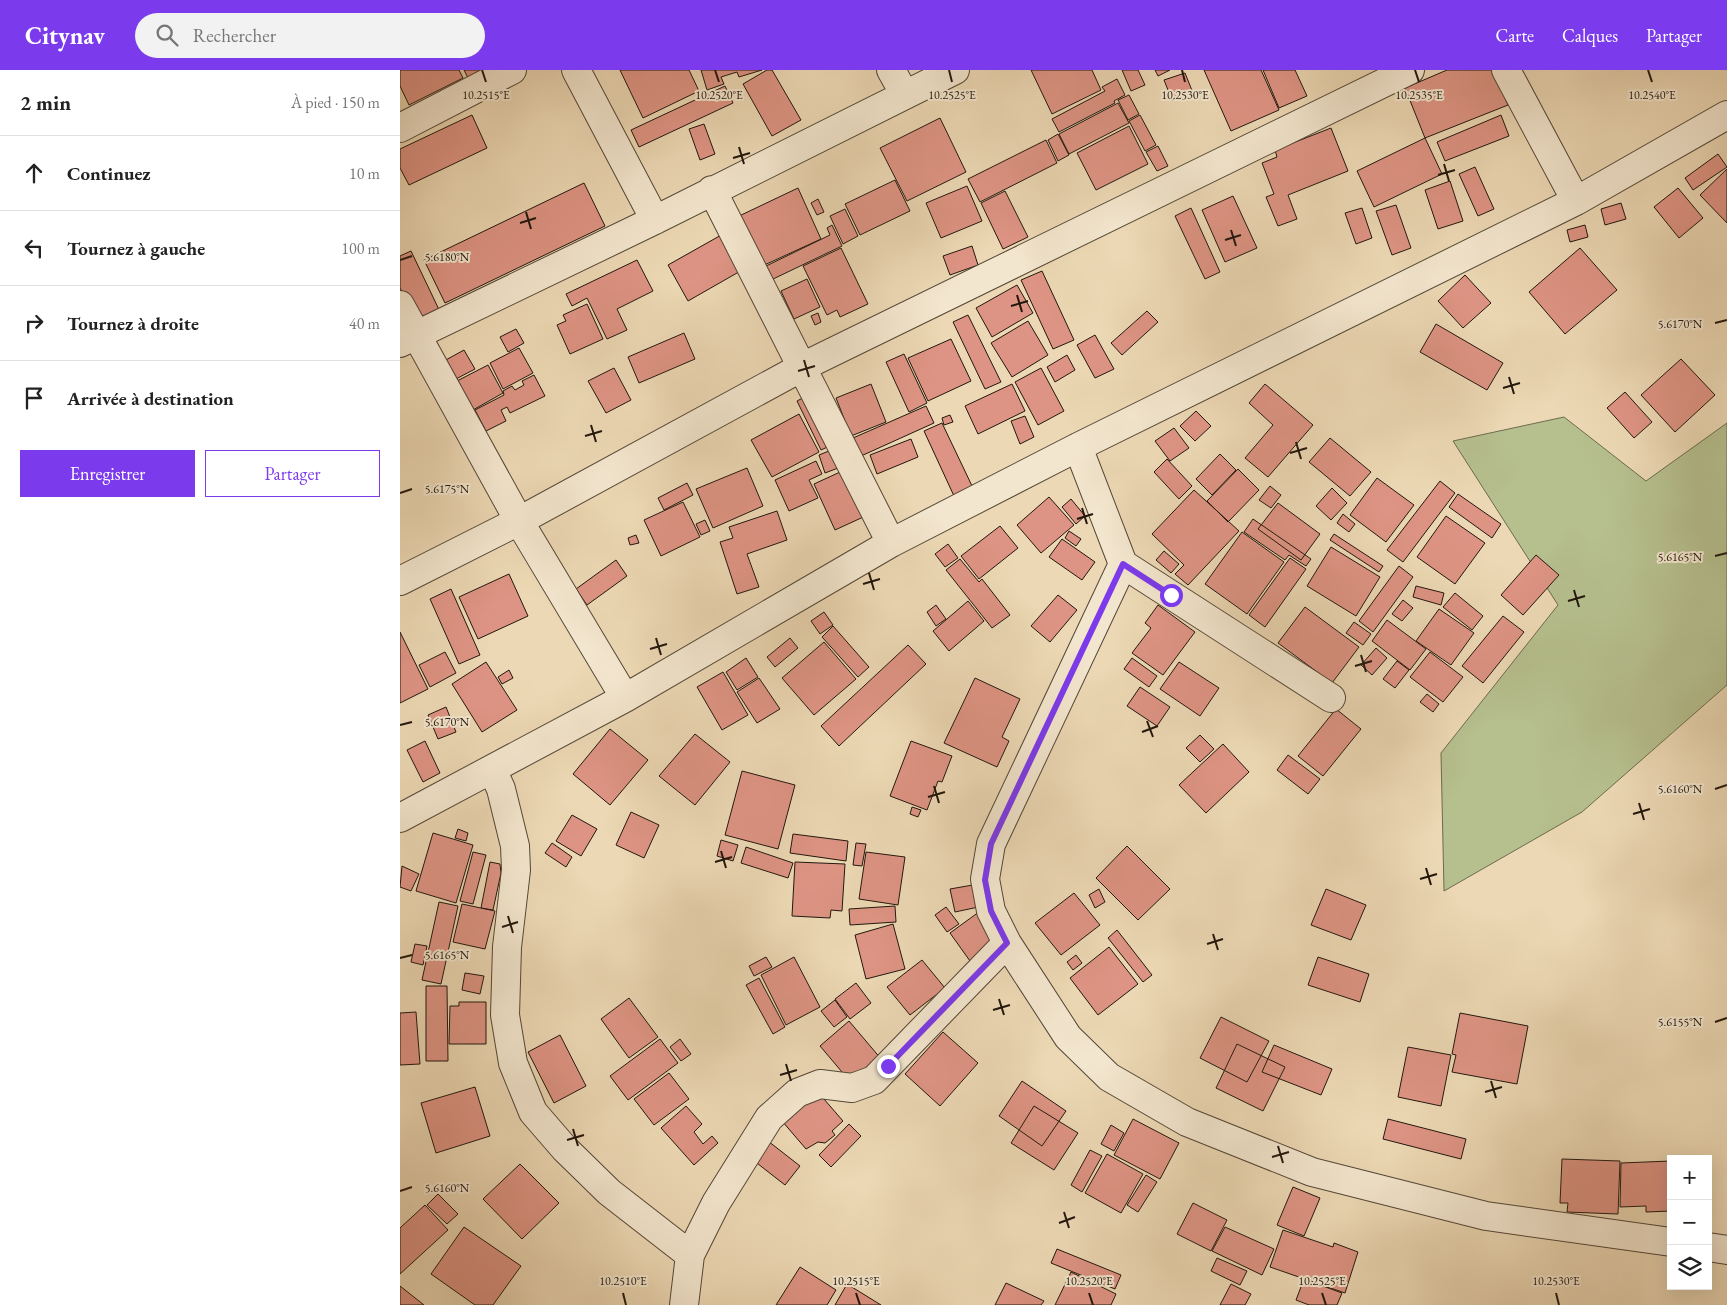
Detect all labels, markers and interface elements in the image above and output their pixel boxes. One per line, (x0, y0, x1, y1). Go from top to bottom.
search box (135, 13, 485, 58)
text: Citynav (25, 20, 105, 51)
icon: search (153, 21, 181, 49)
text: Rechercher (193, 23, 276, 48)
text: Carte (1495, 24, 1534, 47)
text: Calques (1562, 24, 1618, 47)
text: Partager (1646, 24, 1702, 47)
text: 10.2515°E (462, 87, 510, 103)
text: 10.2520°E (695, 87, 743, 103)
text: 10.2525°E (928, 87, 976, 103)
text: 10.2530°E (1161, 87, 1209, 103)
text: 10.2535°E (1395, 87, 1443, 103)
text: 10.2540°E (1628, 87, 1676, 103)
text: 2 min (20, 89, 71, 116)
text: À pied · 150 m (291, 92, 380, 113)
icon: ahead (20, 159, 48, 187)
text: Continuez (67, 161, 151, 186)
text: 10 m (349, 163, 380, 184)
icon: left (20, 234, 48, 262)
text: Tournez à gauche (67, 236, 205, 261)
text: 100 m (341, 238, 380, 259)
text: 5.6180°N (425, 249, 470, 265)
icon: right (20, 309, 48, 337)
text: Tournez à droite (67, 311, 199, 336)
text: 40 m (349, 313, 380, 334)
text: 5.6170°N (1658, 316, 1703, 332)
icon: arrive (20, 384, 48, 412)
text: Arrivée à destination (67, 386, 234, 411)
button: Enregistrer (20, 450, 195, 497)
button: Partager (205, 450, 380, 497)
text: 5.6175°N (425, 481, 470, 497)
text: 5.6165°N (1658, 549, 1703, 565)
route start (1160, 584, 1183, 607)
text: 5.6170°N (425, 714, 470, 730)
text: 5.6160°N (1658, 781, 1703, 797)
text: 5.6165°N (425, 947, 470, 963)
text: 5.6155°N (1658, 1014, 1703, 1030)
route end (877, 1055, 900, 1078)
map controls (1667, 1155, 1712, 1290)
button: + (1667, 1155, 1712, 1200)
text: 5.6160°N (425, 1180, 470, 1196)
button: − (1667, 1200, 1712, 1245)
button: layers (1667, 1245, 1712, 1290)
text: 10.2510°E (599, 1273, 647, 1289)
text: 10.2515°E (832, 1273, 880, 1289)
text: 10.2520°E (1065, 1273, 1113, 1289)
text: 10.2525°E (1298, 1273, 1346, 1289)
text: 10.2530°E (1532, 1273, 1580, 1289)

